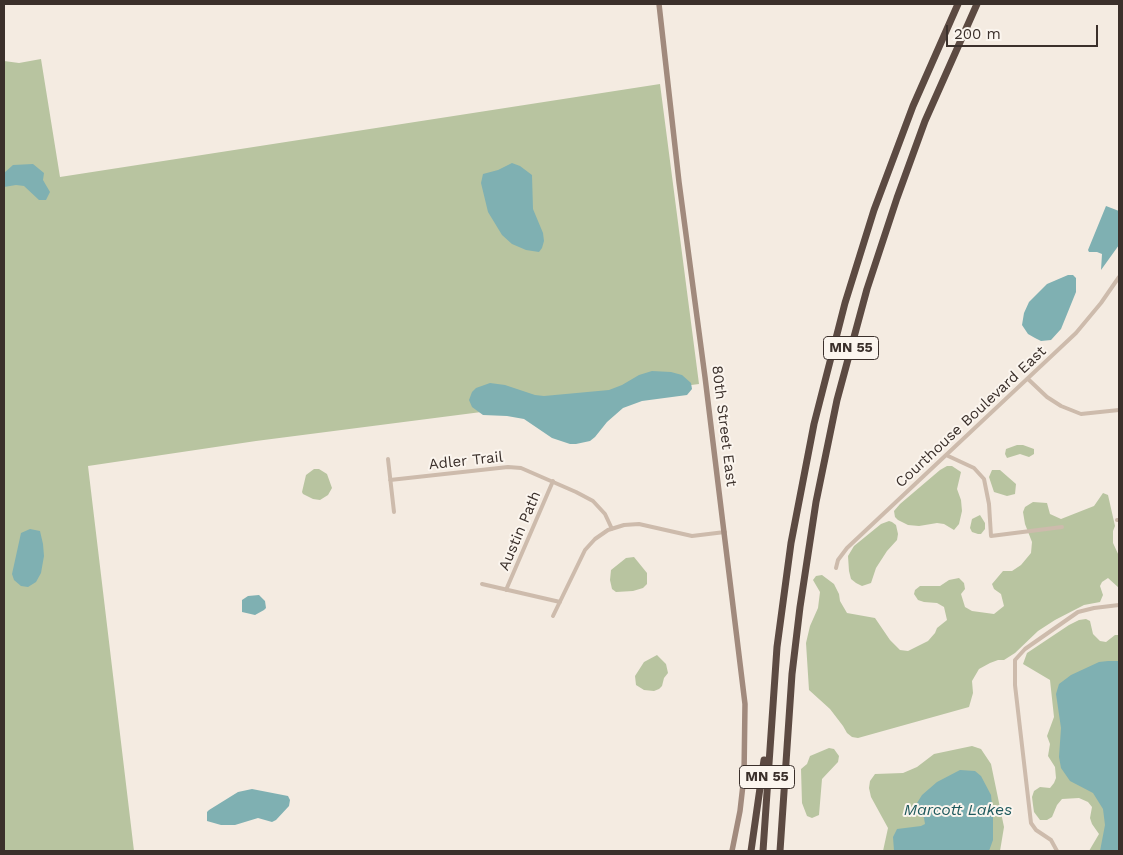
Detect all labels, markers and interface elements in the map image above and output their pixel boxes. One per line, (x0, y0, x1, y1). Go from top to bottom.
scale bar (948, 15, 1100, 47)
text: 200 m (954, 25, 1001, 43)
road number: MN 55 (824, 336, 878, 359)
street label: Courthouse Boulevard East (892, 342, 1050, 492)
street label: 80th Street East (708, 364, 740, 488)
street label: Adler Trail (428, 448, 504, 474)
street label: Austin Path (495, 489, 545, 573)
road number: MN 55 (740, 766, 794, 789)
water label: Marcott Lakes (904, 800, 1012, 820)

